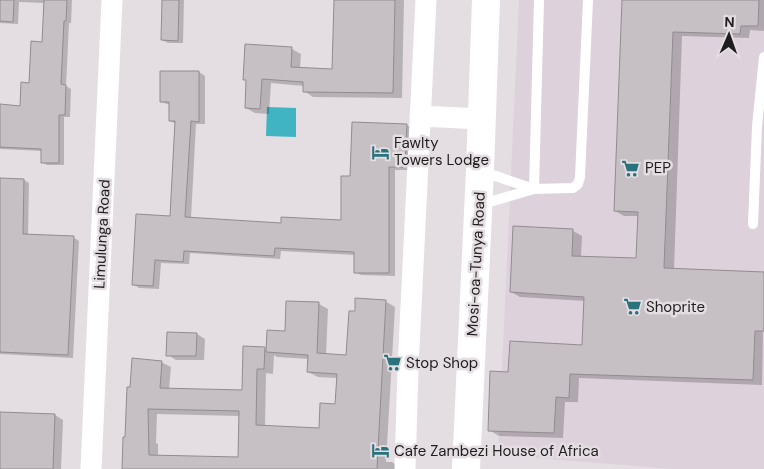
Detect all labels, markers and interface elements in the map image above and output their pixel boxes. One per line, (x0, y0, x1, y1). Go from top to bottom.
north arrow (704, 10, 754, 60)
text: N (724, 13, 735, 31)
place label: Fawlty Towers Lodge (394, 133, 489, 170)
hotel icon: Fawlty Towers Lodge (370, 142, 390, 162)
supermarket icon: PEP (621, 158, 641, 178)
place label: PEP (645, 158, 671, 178)
street label: Limulunga Road (89, 179, 115, 289)
street label: Mosi-oa-Tunya Road (462, 191, 490, 337)
supermarket icon: Shoprite (622, 297, 642, 317)
place label: Shoprite (646, 297, 705, 317)
supermarket icon: Stop Shop (382, 353, 402, 373)
place label: Stop Shop (406, 353, 478, 373)
hotel icon: Cafe Zambezi House of Africa (370, 441, 390, 461)
place label: Cafe Zambezi House of Africa (394, 441, 599, 461)

